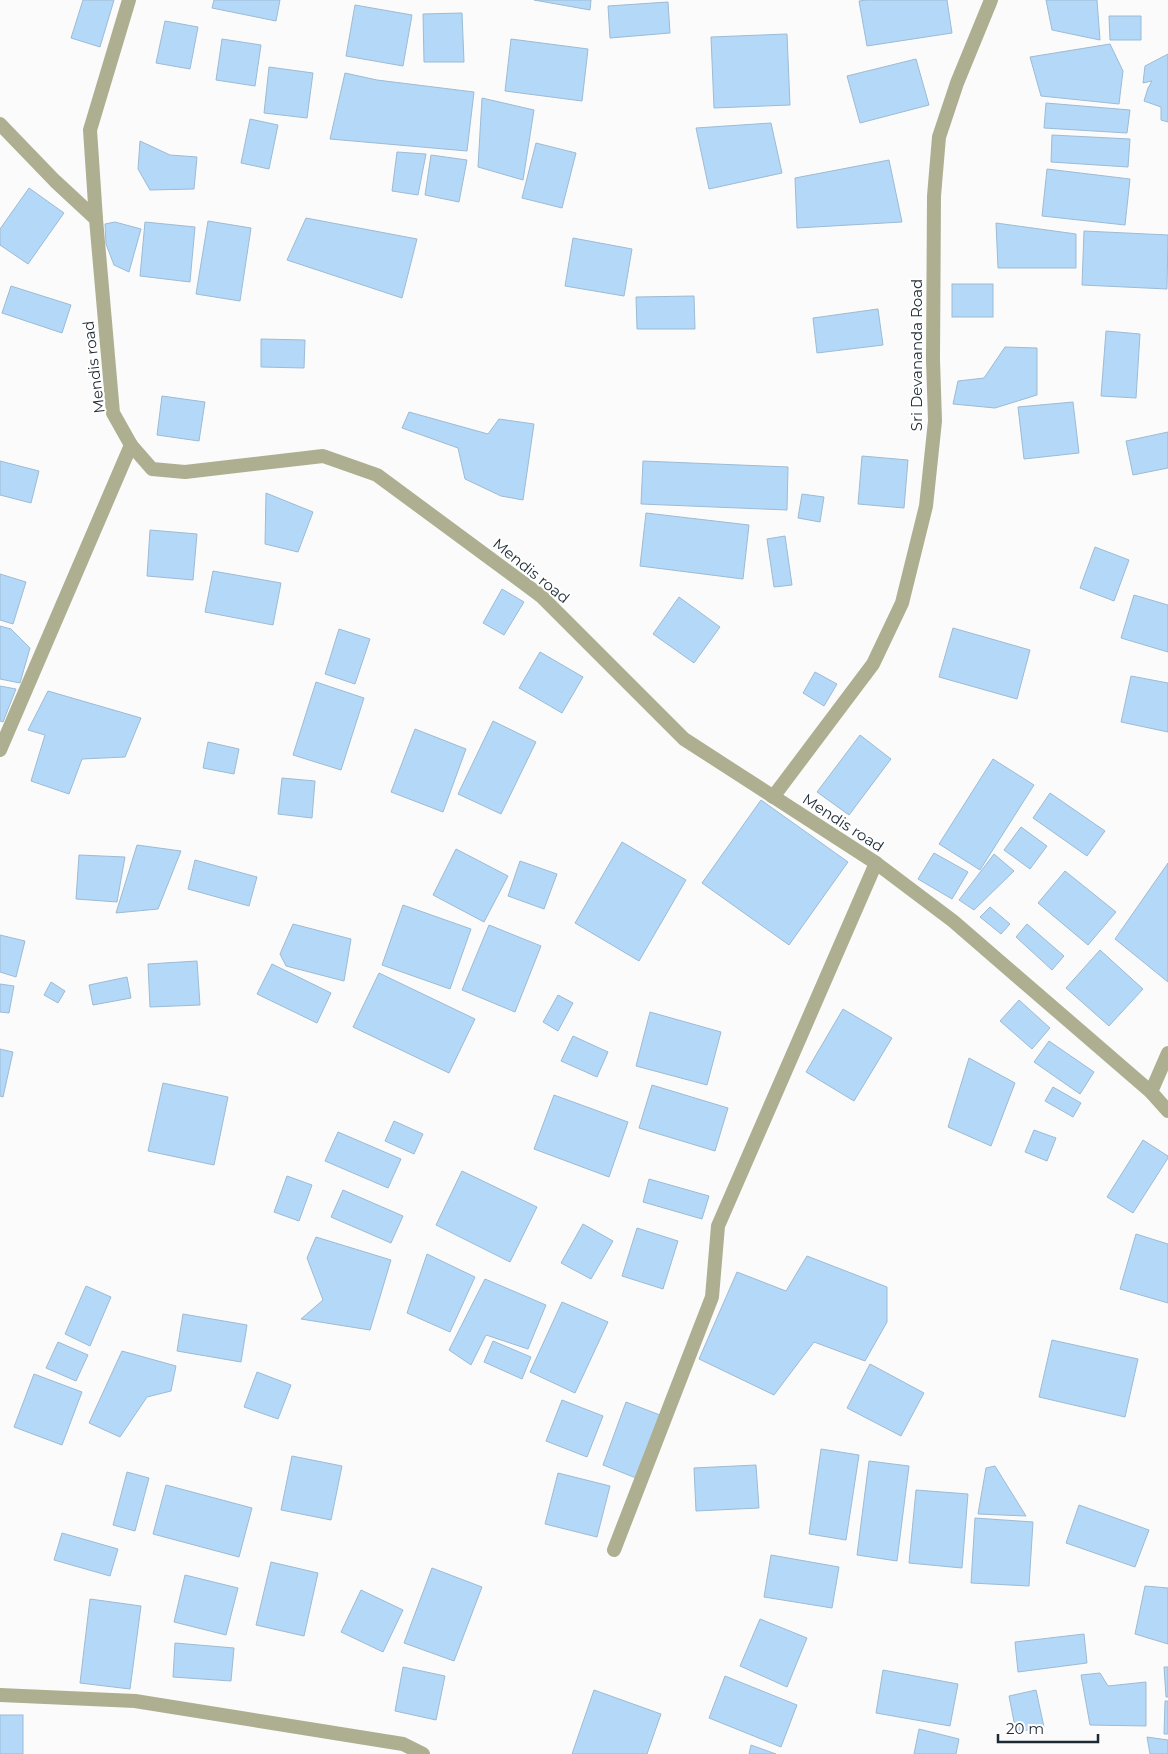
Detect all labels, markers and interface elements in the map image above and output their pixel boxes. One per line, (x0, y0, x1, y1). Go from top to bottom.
street label: Sri Devananda Road (907, 279, 926, 431)
street label: Mendis road (78, 320, 109, 414)
street label: Mendis road (489, 534, 574, 607)
street label: Mendis road (799, 789, 888, 856)
scale bar (998, 1712, 1098, 1744)
text: 20 m (1006, 1719, 1044, 1738)

